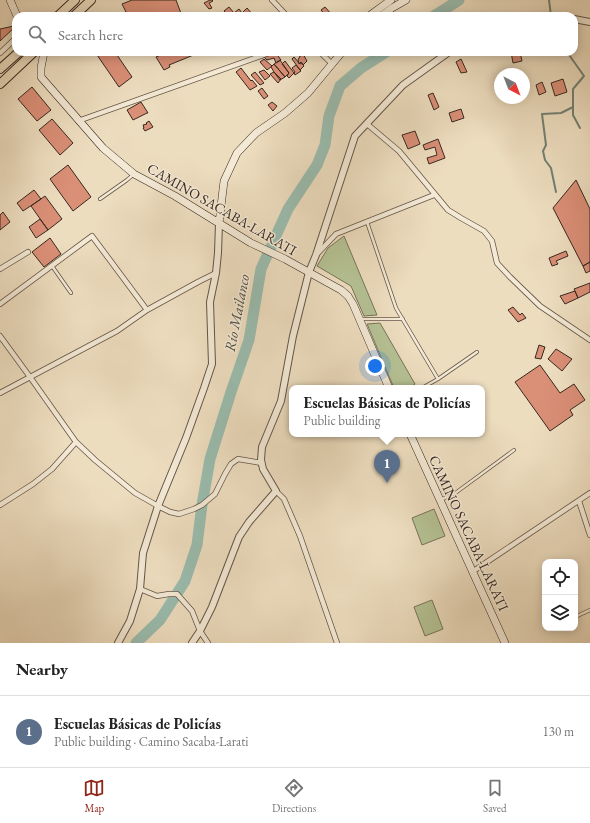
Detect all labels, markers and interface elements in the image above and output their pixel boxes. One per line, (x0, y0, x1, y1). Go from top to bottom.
search box (12, 12, 578, 56)
icon: search (26, 23, 48, 45)
text: Search here (58, 25, 123, 44)
north arrow (494, 68, 530, 104)
street label: CAMINO SACABA-LARATI (144, 159, 300, 259)
water label: Río Mailanco (220, 272, 253, 353)
your location (365, 356, 385, 376)
popup (289, 385, 485, 437)
text: Escuelas Básicas de Policías (304, 393, 470, 412)
text: Public building (304, 412, 380, 429)
pin: 1 (374, 450, 400, 483)
street label: CAMINO SACABA-LARATI (425, 452, 513, 614)
map controls (542, 559, 578, 631)
button: locate (542, 559, 578, 595)
button: layers (542, 595, 578, 631)
text: Nearby (16, 658, 68, 680)
text: Escuelas Básicas de Policías (54, 714, 221, 733)
text: 1 (26, 723, 32, 740)
text: 130 m (543, 723, 574, 740)
text: Public building · Camino Sacaba-Larati (54, 733, 249, 750)
tab: Map (83, 777, 105, 815)
tab: Directions (272, 777, 316, 815)
tab: Saved (483, 777, 507, 815)

